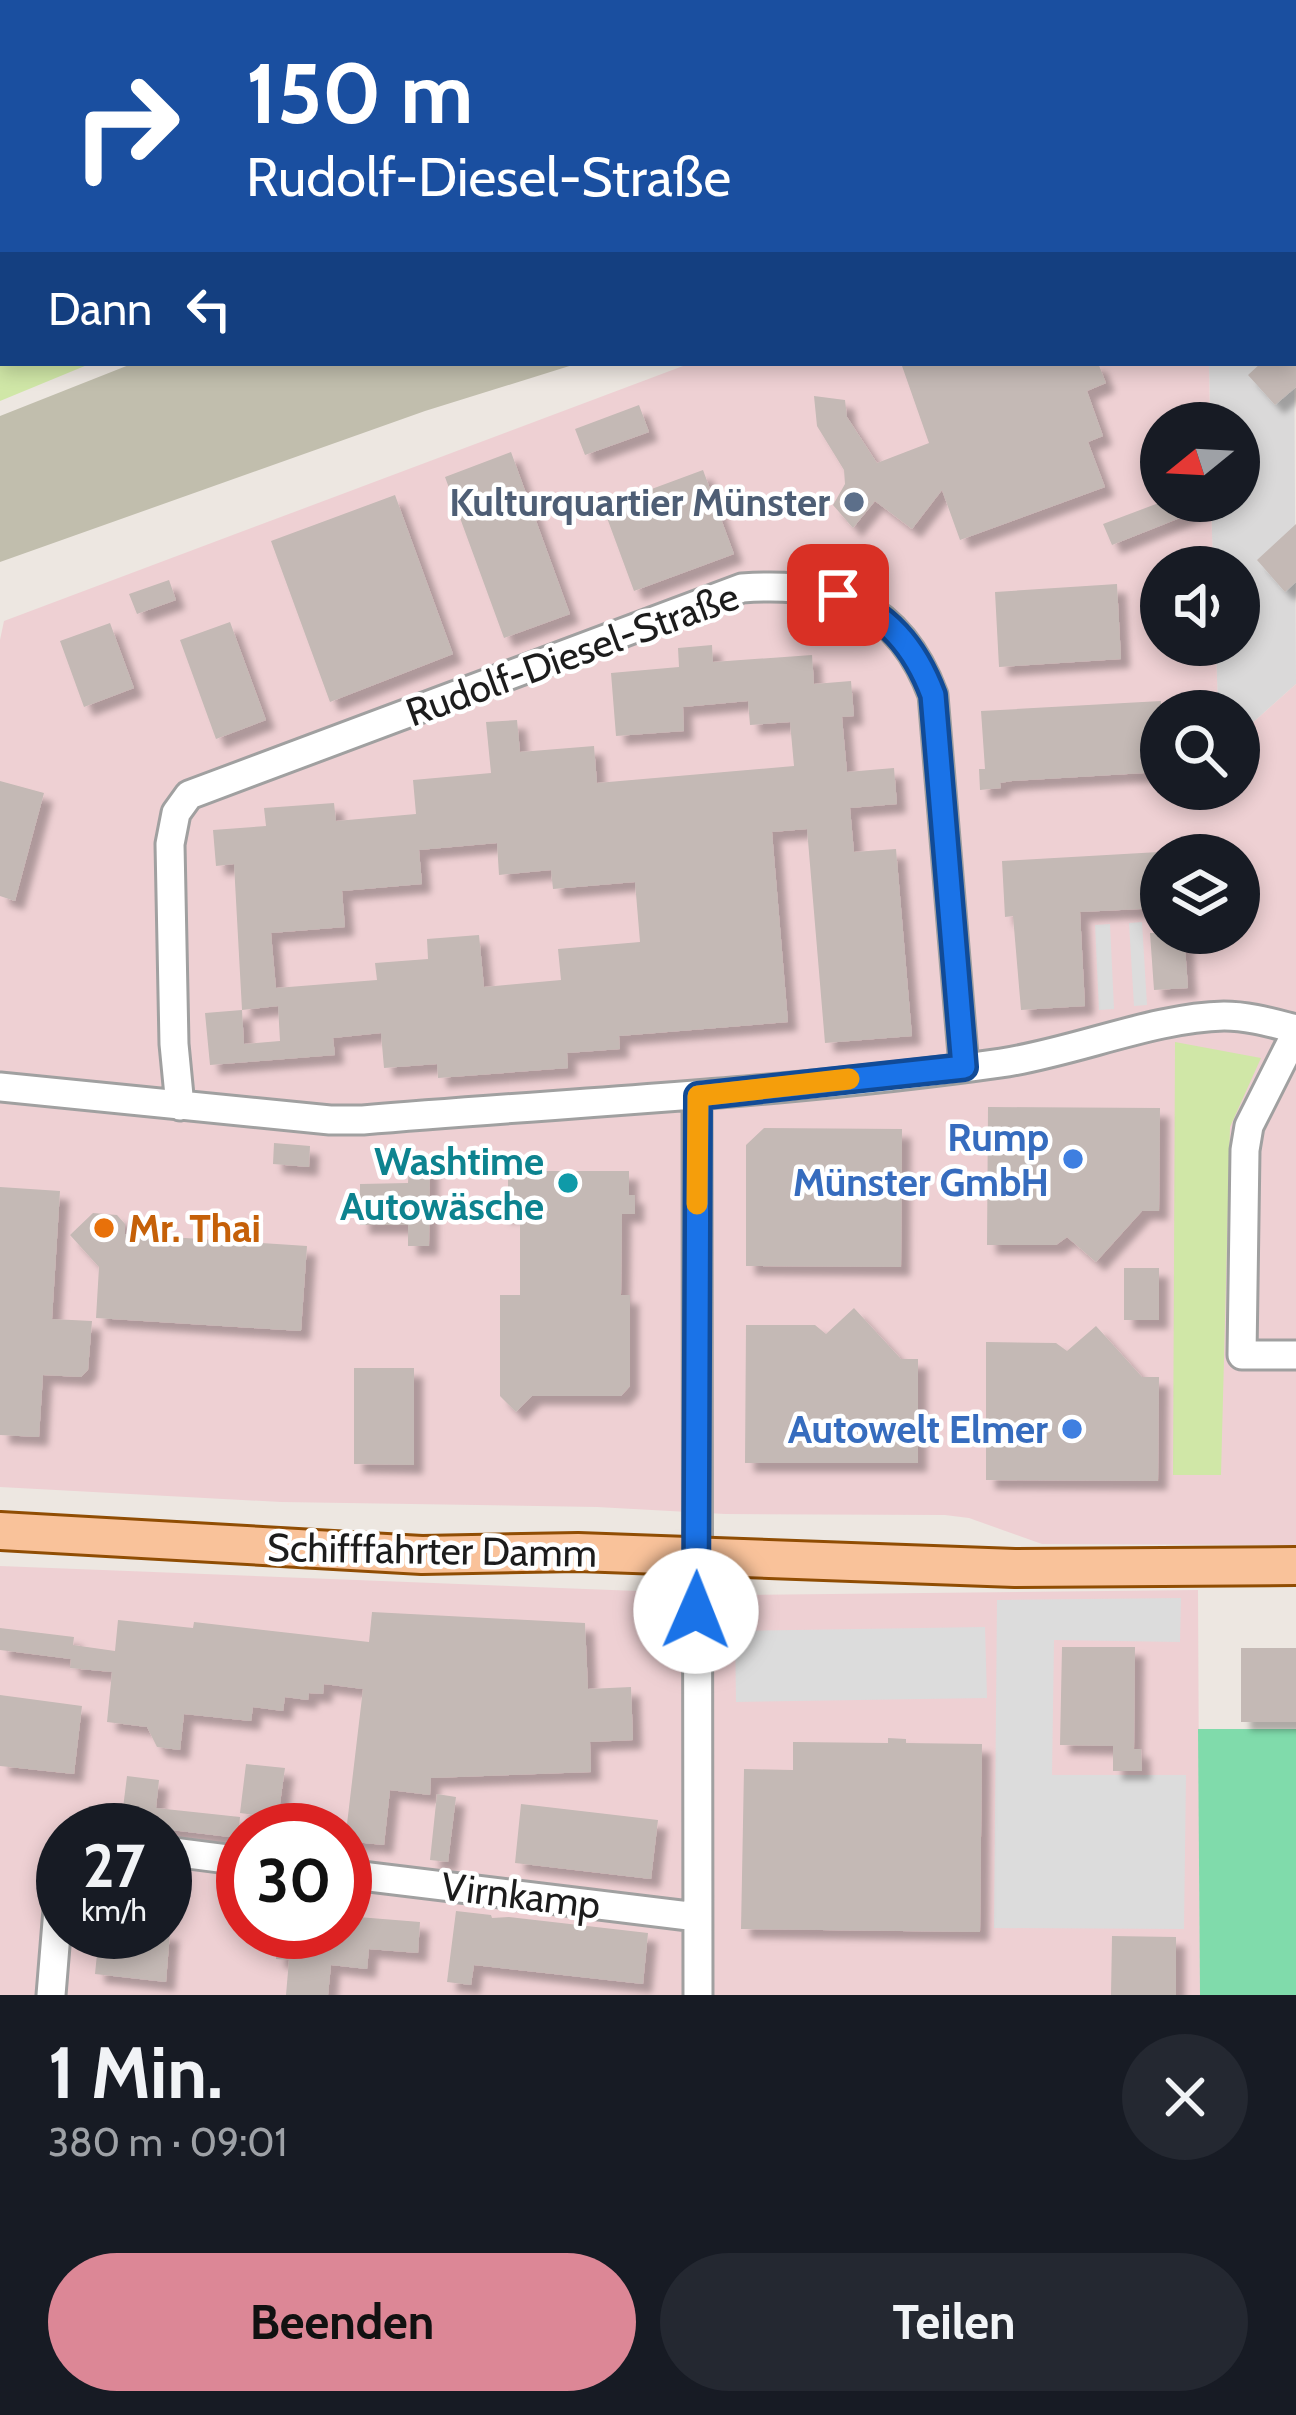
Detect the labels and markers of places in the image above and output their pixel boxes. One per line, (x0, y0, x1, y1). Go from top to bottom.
place label: Kulturquartier Münster (449, 478, 830, 526)
marker: Kulturquartier Münster (841, 489, 867, 515)
pin (787, 544, 889, 646)
place label: Rump Münster GmbH (793, 1113, 1049, 1206)
place label: Washtime Autowäsche (340, 1137, 544, 1230)
marker: Rump Münster GmbH (1060, 1146, 1086, 1172)
marker: Washtime Autowäsche (555, 1170, 581, 1196)
place label: Mr. Thai (128, 1204, 261, 1252)
marker: Mr. Thai (91, 1215, 117, 1241)
place label: Autowelt Elmer (788, 1405, 1048, 1453)
marker: Autowelt Elmer (1059, 1416, 1085, 1442)

